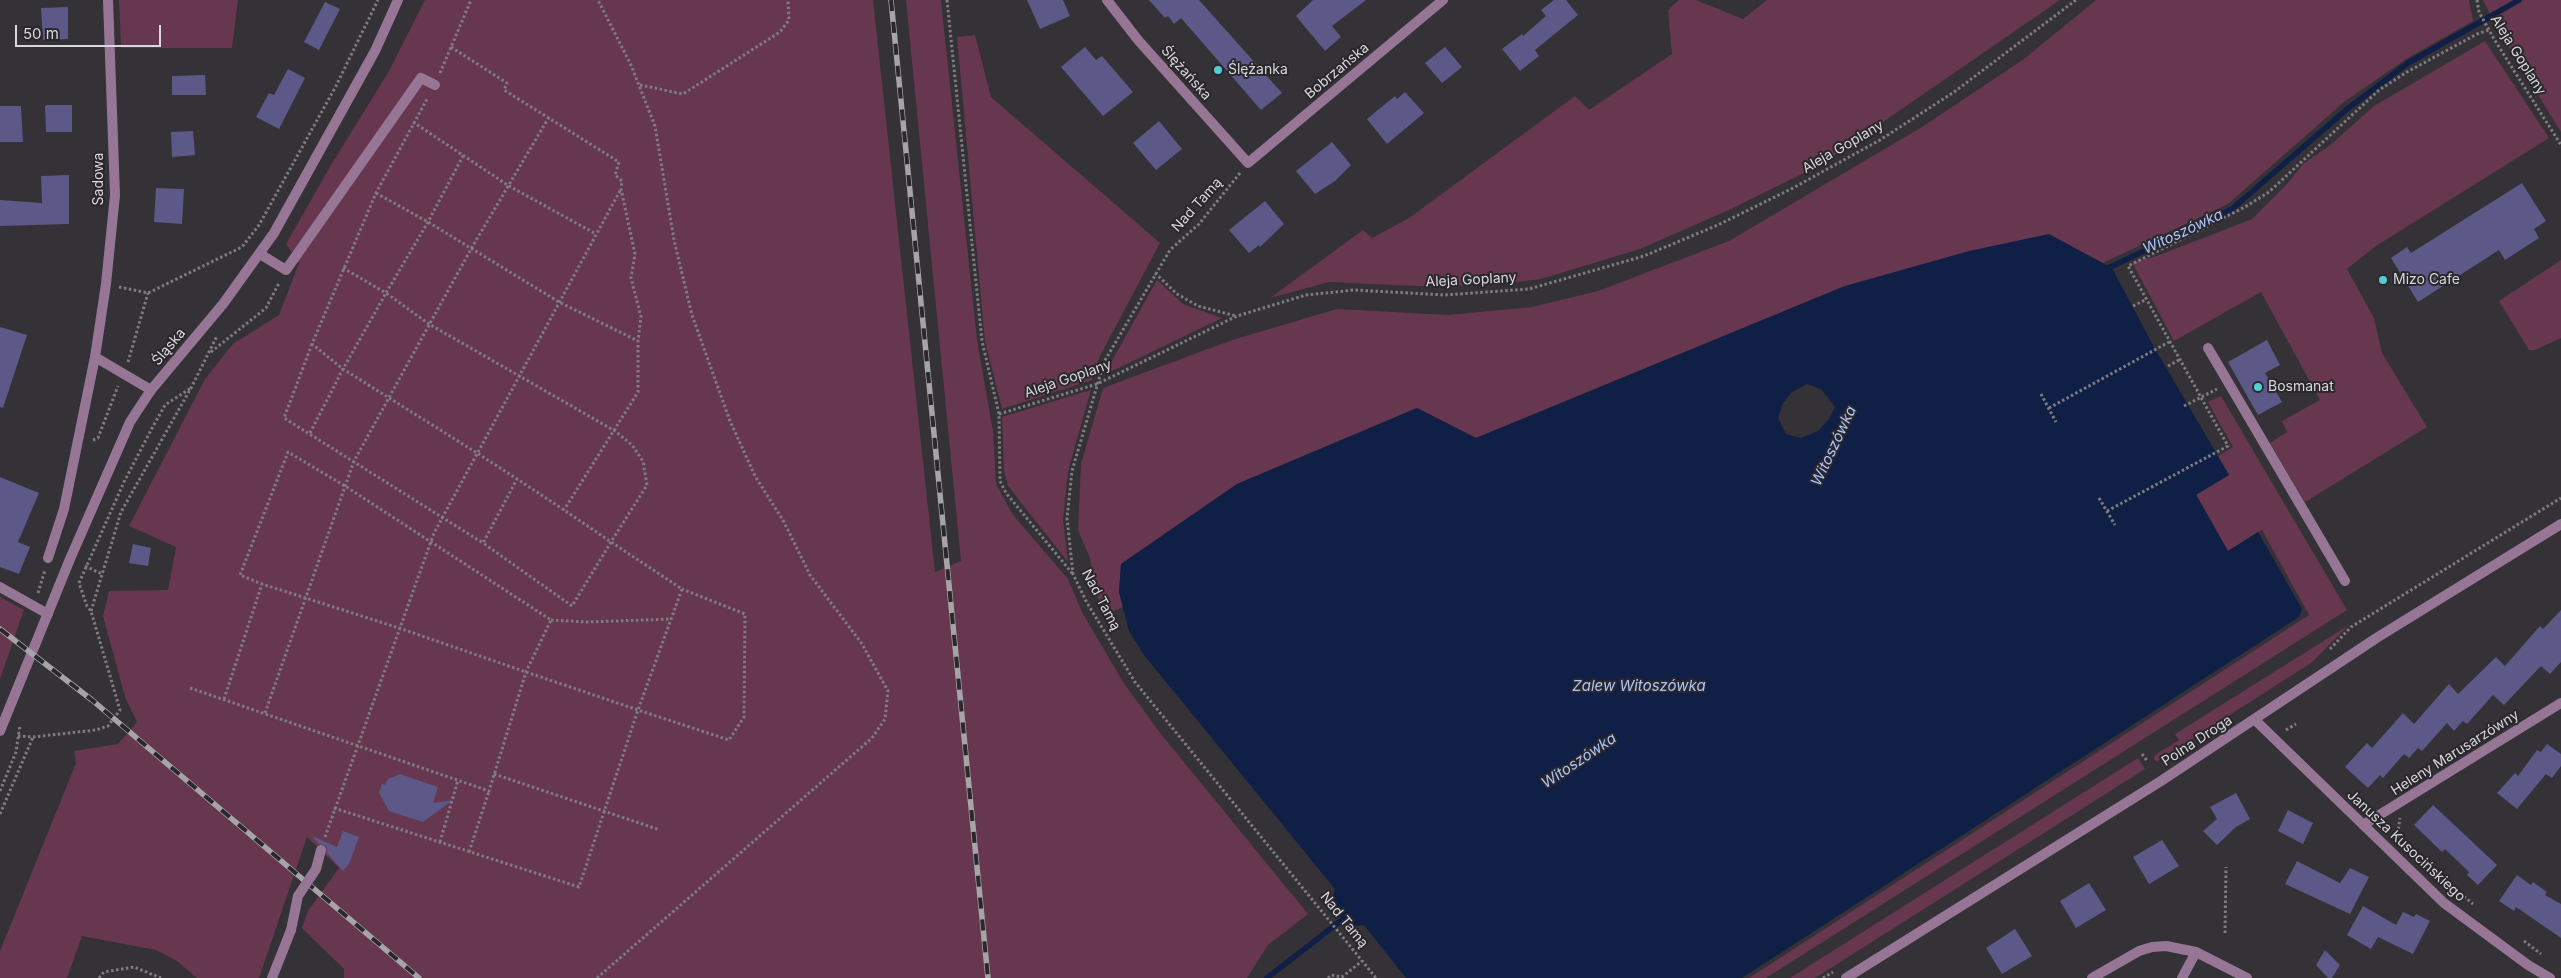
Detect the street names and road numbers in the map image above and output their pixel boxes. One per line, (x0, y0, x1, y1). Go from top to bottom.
street label: Aleja Goplany (2487, 12, 2549, 98)
street label: Bobrzańska (1302, 39, 1372, 103)
street label: Ślężańska (1157, 42, 1215, 104)
street label: Aleja Goplany (1799, 117, 1887, 177)
street label: Sadowa (91, 153, 107, 205)
street label: Nad Tamą (1168, 175, 1226, 235)
street label: Aleja Goplany (1425, 269, 1517, 291)
street label: Śląska (149, 325, 189, 369)
street label: Aleja Goplany (1022, 356, 1114, 402)
street label: Nad Tamą (1078, 567, 1124, 633)
street label: Heleny Marusarzówny (2388, 707, 2522, 799)
street label: Polna Droga (2159, 712, 2235, 770)
street label: Janusza Kusocińskiego (2343, 787, 2469, 905)
street label: Nad Tamą (1316, 889, 1372, 951)

